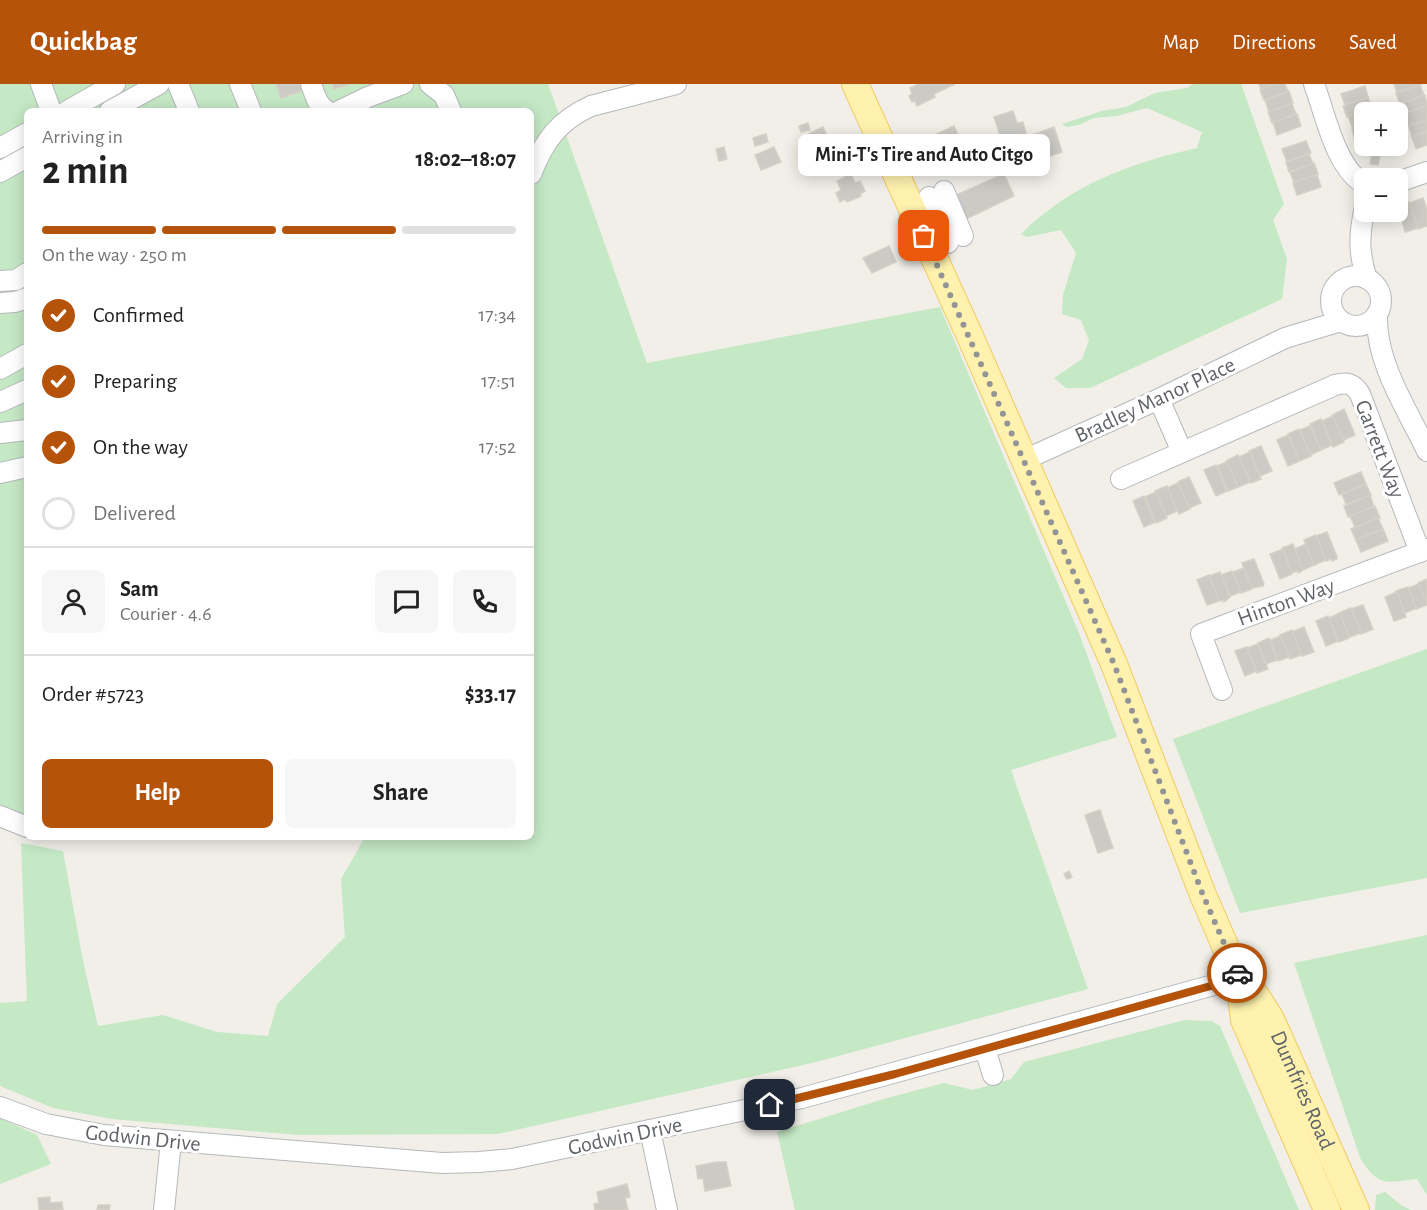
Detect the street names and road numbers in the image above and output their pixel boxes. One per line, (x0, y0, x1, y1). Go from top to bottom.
street label: Bradley Manor Place (1072, 353, 1238, 447)
street label: Garrett Way (1351, 397, 1409, 501)
street label: Hinton Way (1234, 574, 1338, 630)
street label: Dumfries Road (1267, 1027, 1339, 1153)
street label: Godwin Drive (566, 1113, 684, 1159)
street label: Godwin Drive (84, 1121, 202, 1155)

